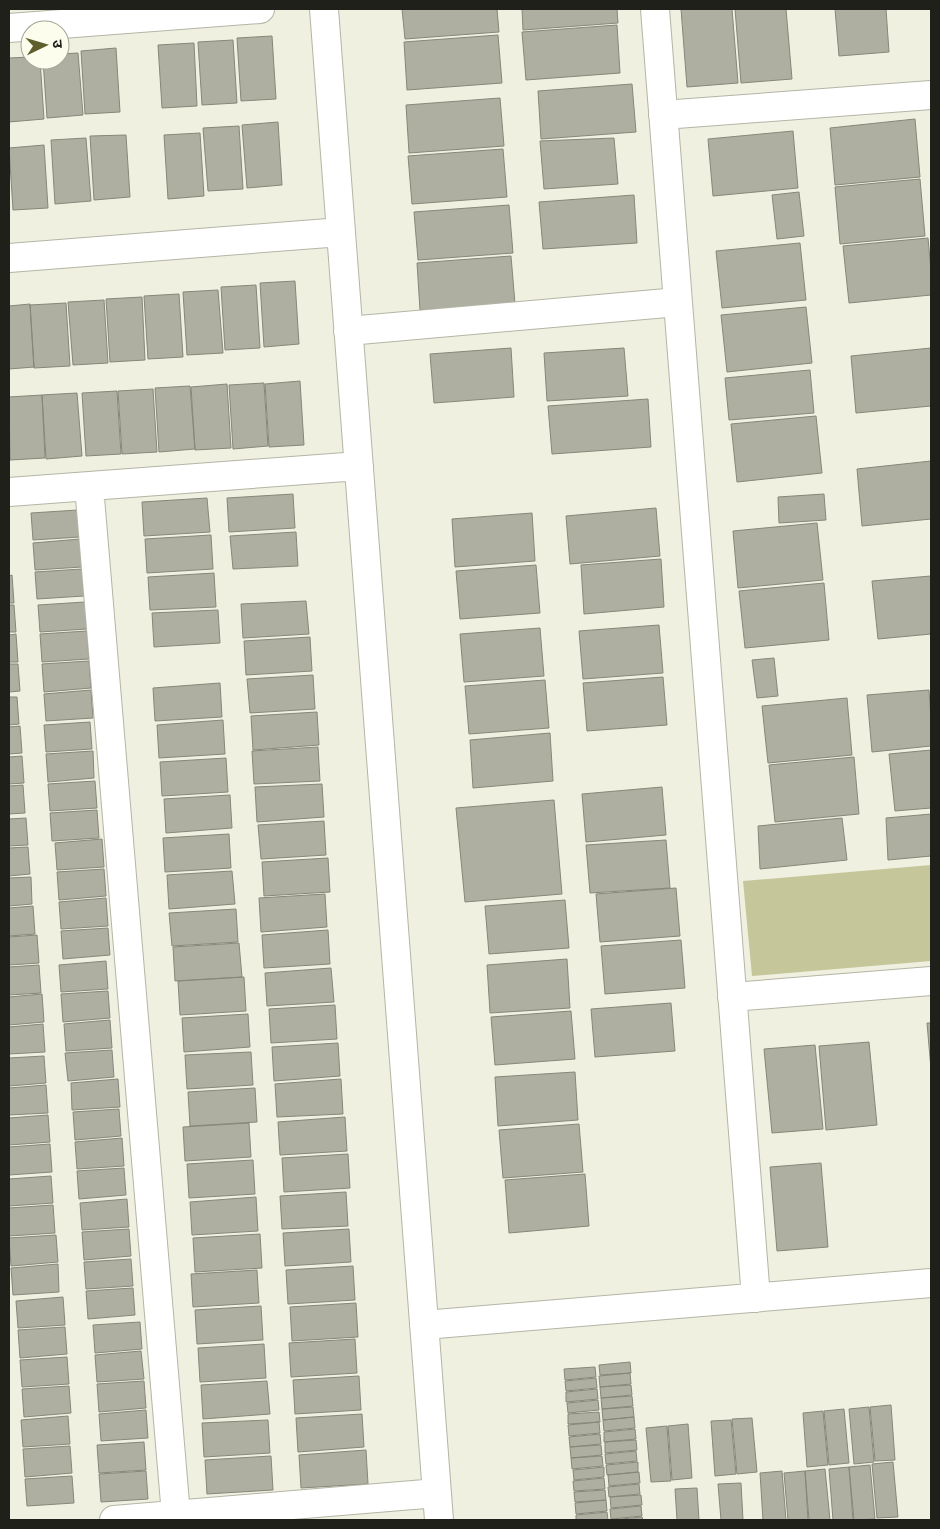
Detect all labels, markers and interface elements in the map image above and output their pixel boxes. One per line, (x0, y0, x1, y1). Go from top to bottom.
north arrow (20, 20, 70, 70)
text: उ (49, 39, 66, 50)

